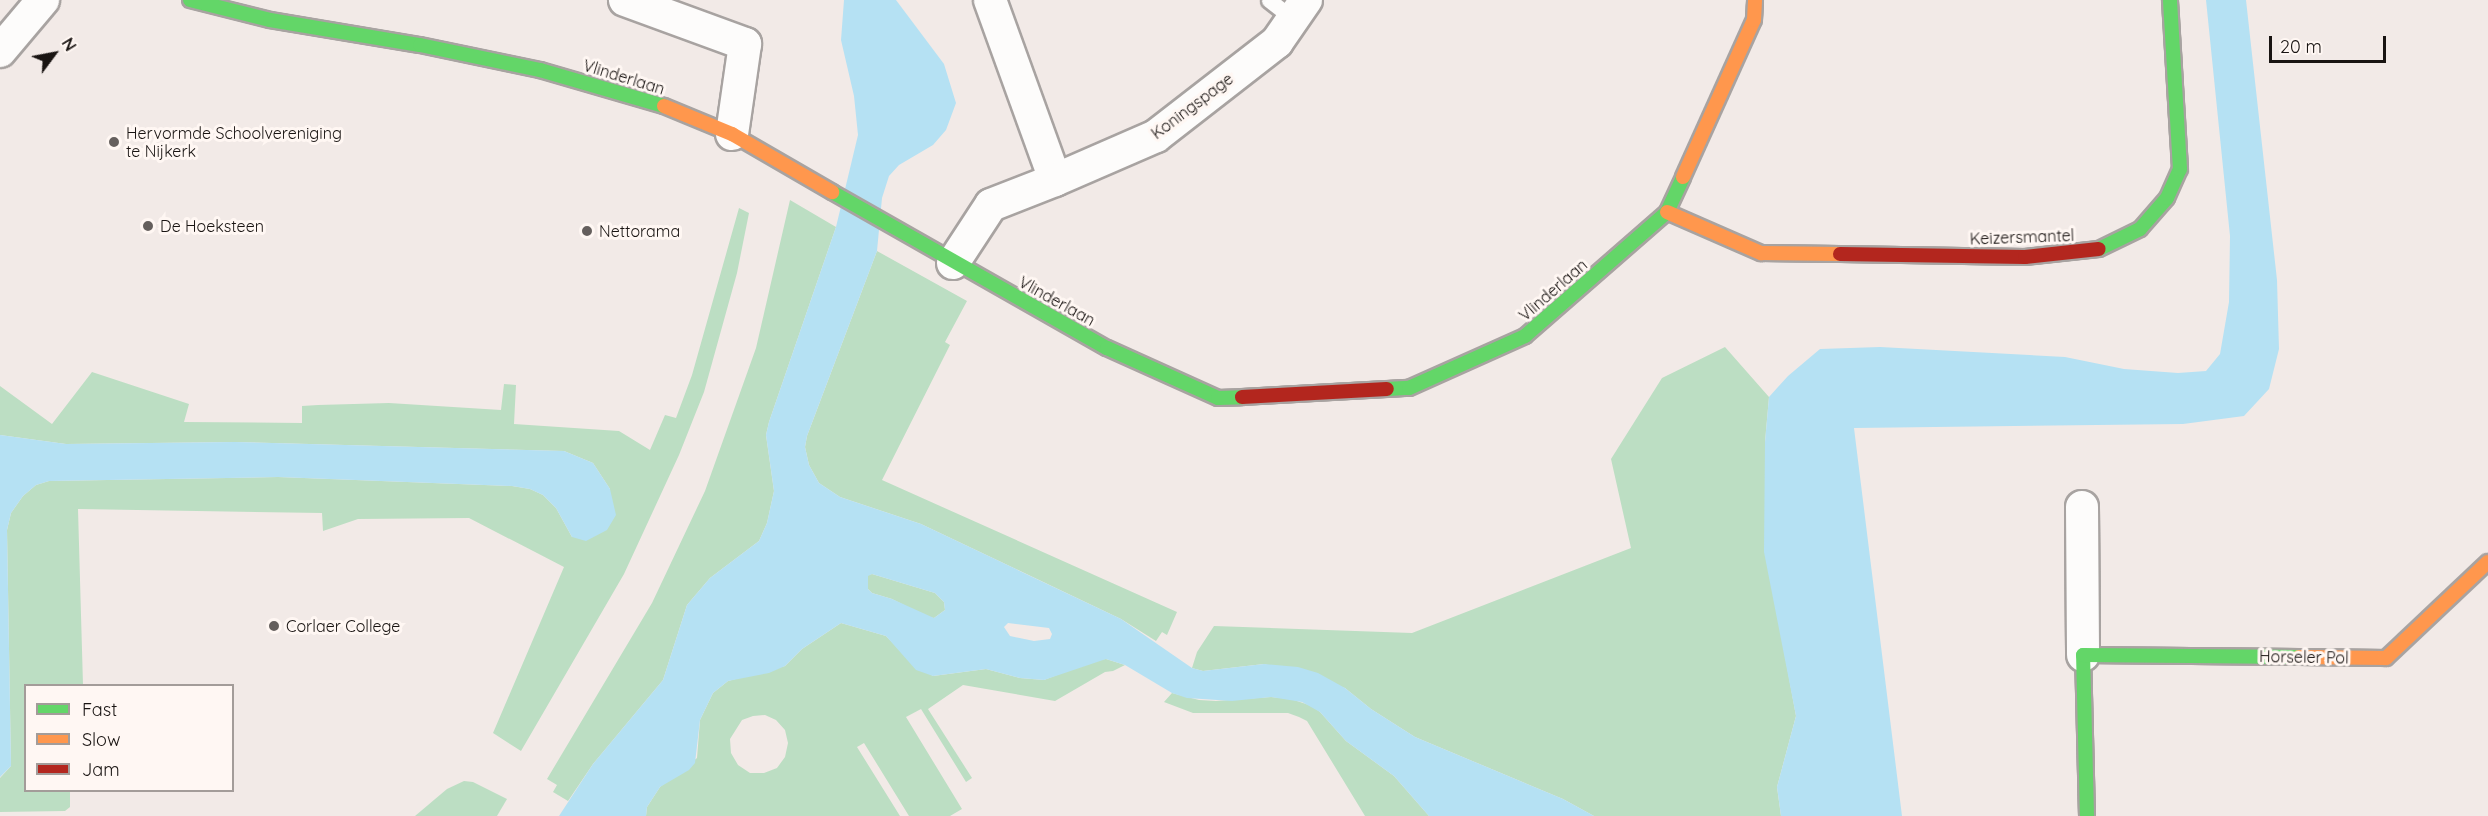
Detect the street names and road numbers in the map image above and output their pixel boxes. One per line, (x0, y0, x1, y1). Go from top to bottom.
street label: Vlinderlaan (581, 55, 667, 99)
street label: Koningspage (1147, 69, 1237, 143)
street label: Keizersmantel (1969, 226, 2075, 248)
street label: Vlinderlaan (1515, 255, 1591, 325)
street label: Vlinderlaan (1015, 272, 1099, 330)
street label: Horseler Pol (2259, 647, 2349, 667)

